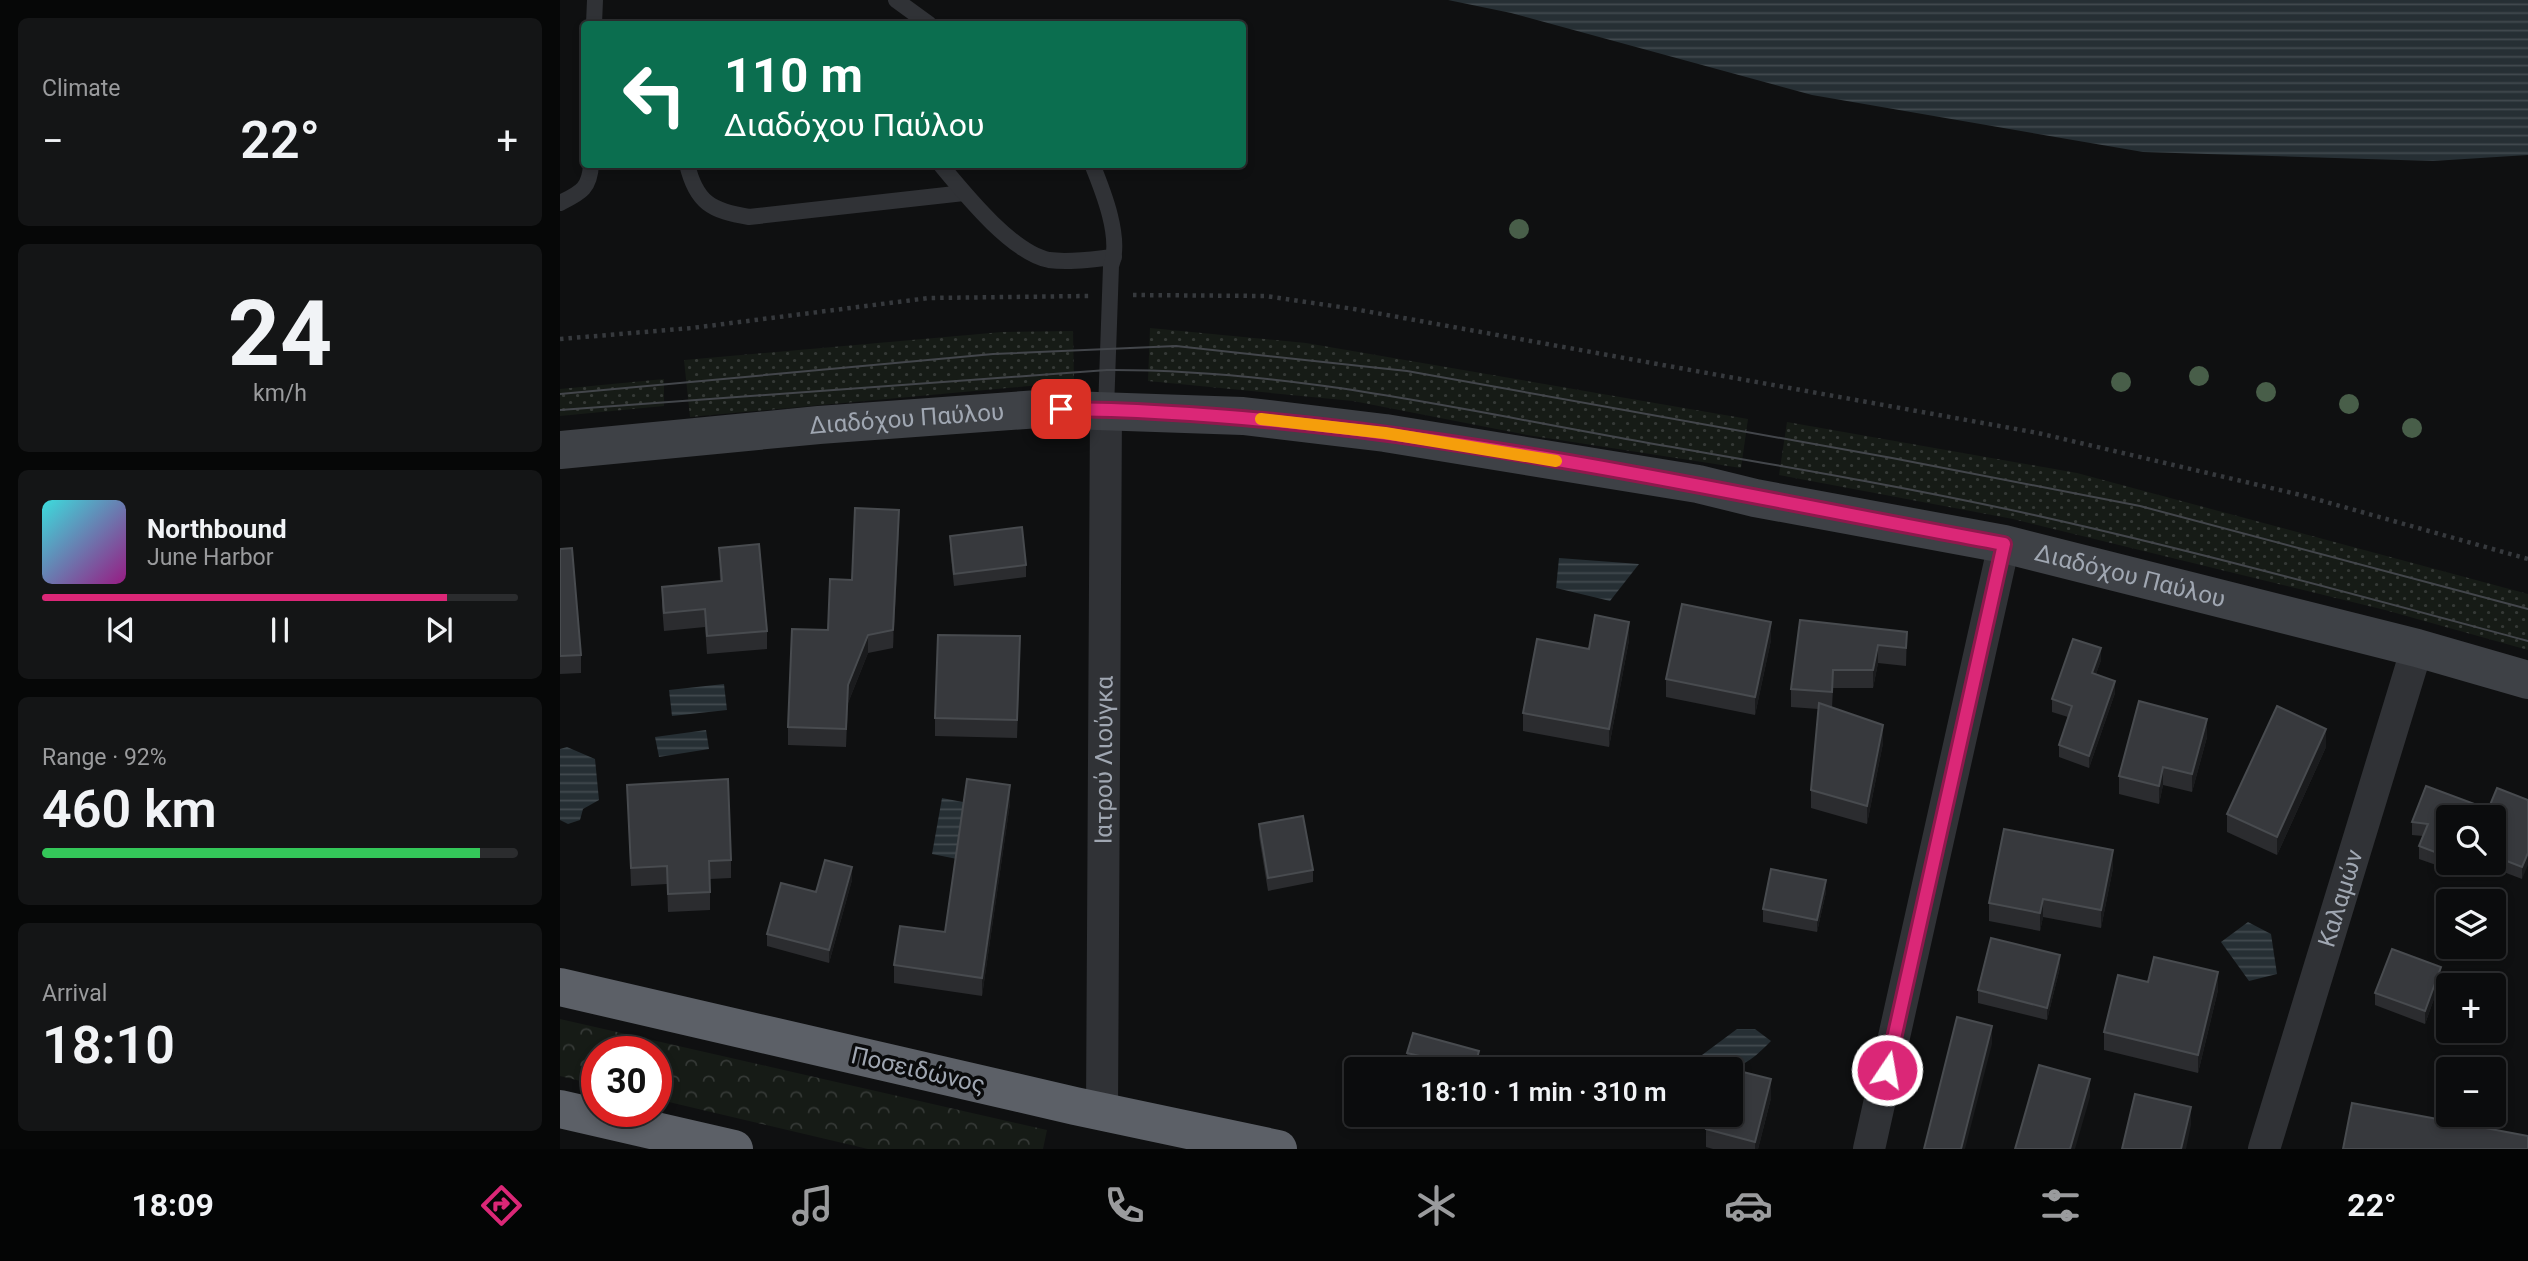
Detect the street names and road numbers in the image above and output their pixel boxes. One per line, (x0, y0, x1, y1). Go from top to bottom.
street label: Διαδόχου Παύλου (808, 398, 1005, 440)
street label: Διαδόχου Παύλου (2032, 538, 2228, 613)
street label: Ιατρού Λιούγκα (1090, 675, 1118, 844)
street label: Καλαμών (2312, 846, 2369, 951)
street label: Ποσειδώνος (848, 1041, 988, 1099)

